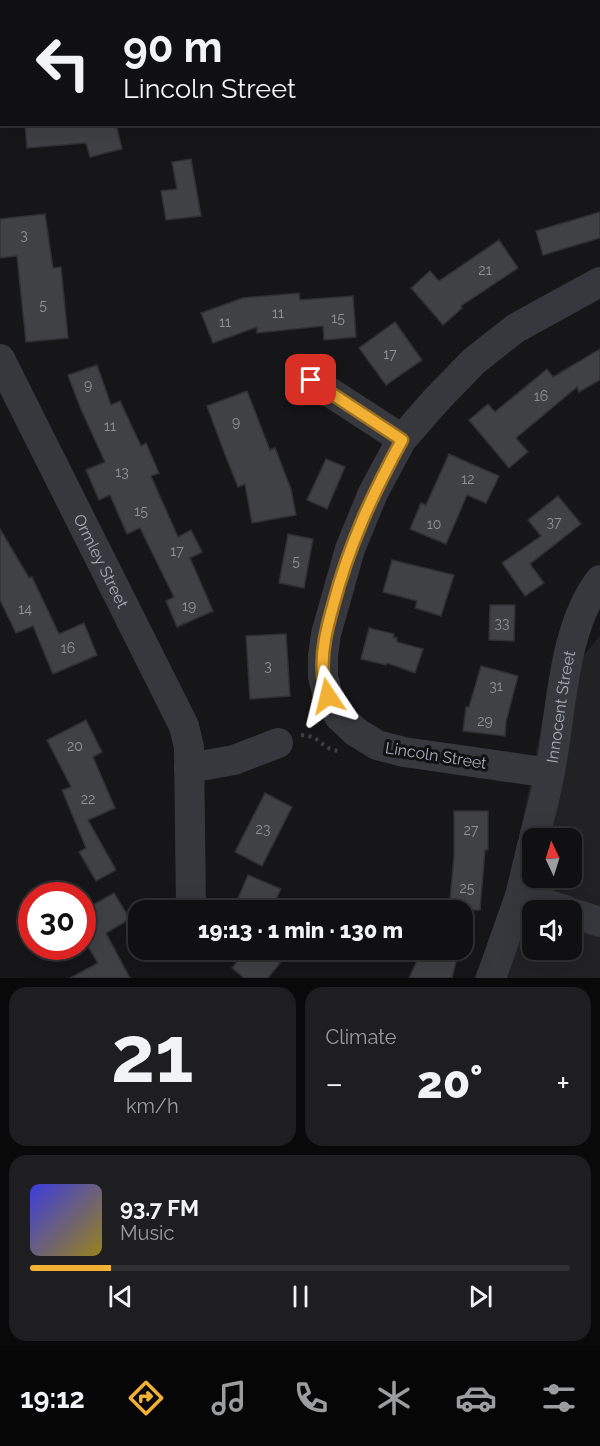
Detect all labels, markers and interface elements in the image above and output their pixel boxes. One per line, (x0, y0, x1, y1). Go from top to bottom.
text: 90 m (123, 23, 223, 72)
icon: left (24, 24, 102, 102)
text: Lincoln Street (123, 73, 296, 104)
house number: 3 (20, 227, 28, 243)
house number: 21 (478, 262, 492, 278)
house number: 5 (39, 297, 47, 313)
house number: 11 (272, 305, 284, 321)
house number: 15 (331, 310, 345, 326)
house number: 11 (219, 314, 231, 330)
house number: 17 (383, 346, 397, 362)
pin (285, 354, 336, 405)
icon: arrive (294, 363, 327, 396)
house number: 9 (84, 377, 92, 393)
house number: 16 (534, 388, 548, 404)
house number: 9 (232, 414, 240, 430)
house number: 11 (104, 418, 116, 434)
house number: 13 (115, 464, 129, 480)
house number: 12 (461, 471, 475, 487)
house number: 15 (134, 503, 148, 519)
street label: Ormley Street (69, 511, 133, 612)
house number: 37 (547, 514, 562, 530)
house number: 10 (427, 516, 441, 532)
house number: 17 (170, 543, 184, 559)
house number: 5 (292, 553, 300, 569)
house number: 19 (182, 598, 196, 614)
house number: 14 (18, 601, 32, 617)
house number: 33 (495, 615, 509, 631)
house number: 16 (61, 640, 75, 656)
street label: Innocent Street (543, 648, 579, 765)
house number: 3 (264, 658, 272, 674)
position arrow (296, 664, 360, 728)
house number: 31 (489, 678, 503, 694)
house number: 29 (477, 713, 493, 729)
house number: 20 (67, 738, 83, 754)
street label: Lincoln Street (384, 738, 489, 773)
house number: 22 (81, 791, 95, 807)
house number: 23 (256, 821, 270, 837)
house number: 27 (464, 822, 479, 838)
north arrow (522, 828, 582, 888)
map controls (522, 828, 582, 960)
house number: 25 (460, 880, 475, 896)
speed limit sign: 30 (18, 882, 96, 960)
button: sound (522, 900, 582, 960)
text: 19:13 · 1 min · 130 m (198, 917, 403, 943)
text: 21 (111, 1009, 194, 1100)
text: Climate (326, 1025, 397, 1049)
text: 20° (417, 1056, 483, 1109)
text: − (326, 1064, 343, 1103)
text: + (556, 1064, 570, 1103)
text: km/h (126, 1094, 179, 1118)
text: 93.7 FM (120, 1195, 199, 1221)
text: Music (120, 1221, 174, 1245)
icon: previous (104, 1280, 137, 1313)
icon: pause (284, 1280, 317, 1313)
icon: next (464, 1280, 497, 1313)
icon: directions (125, 1377, 167, 1419)
icon: music (208, 1377, 250, 1419)
icon: phone (290, 1377, 332, 1419)
icon: climate (373, 1377, 415, 1419)
icon: car (455, 1377, 497, 1419)
icon: filters (538, 1377, 580, 1419)
text: 19:12 (20, 1383, 85, 1414)

